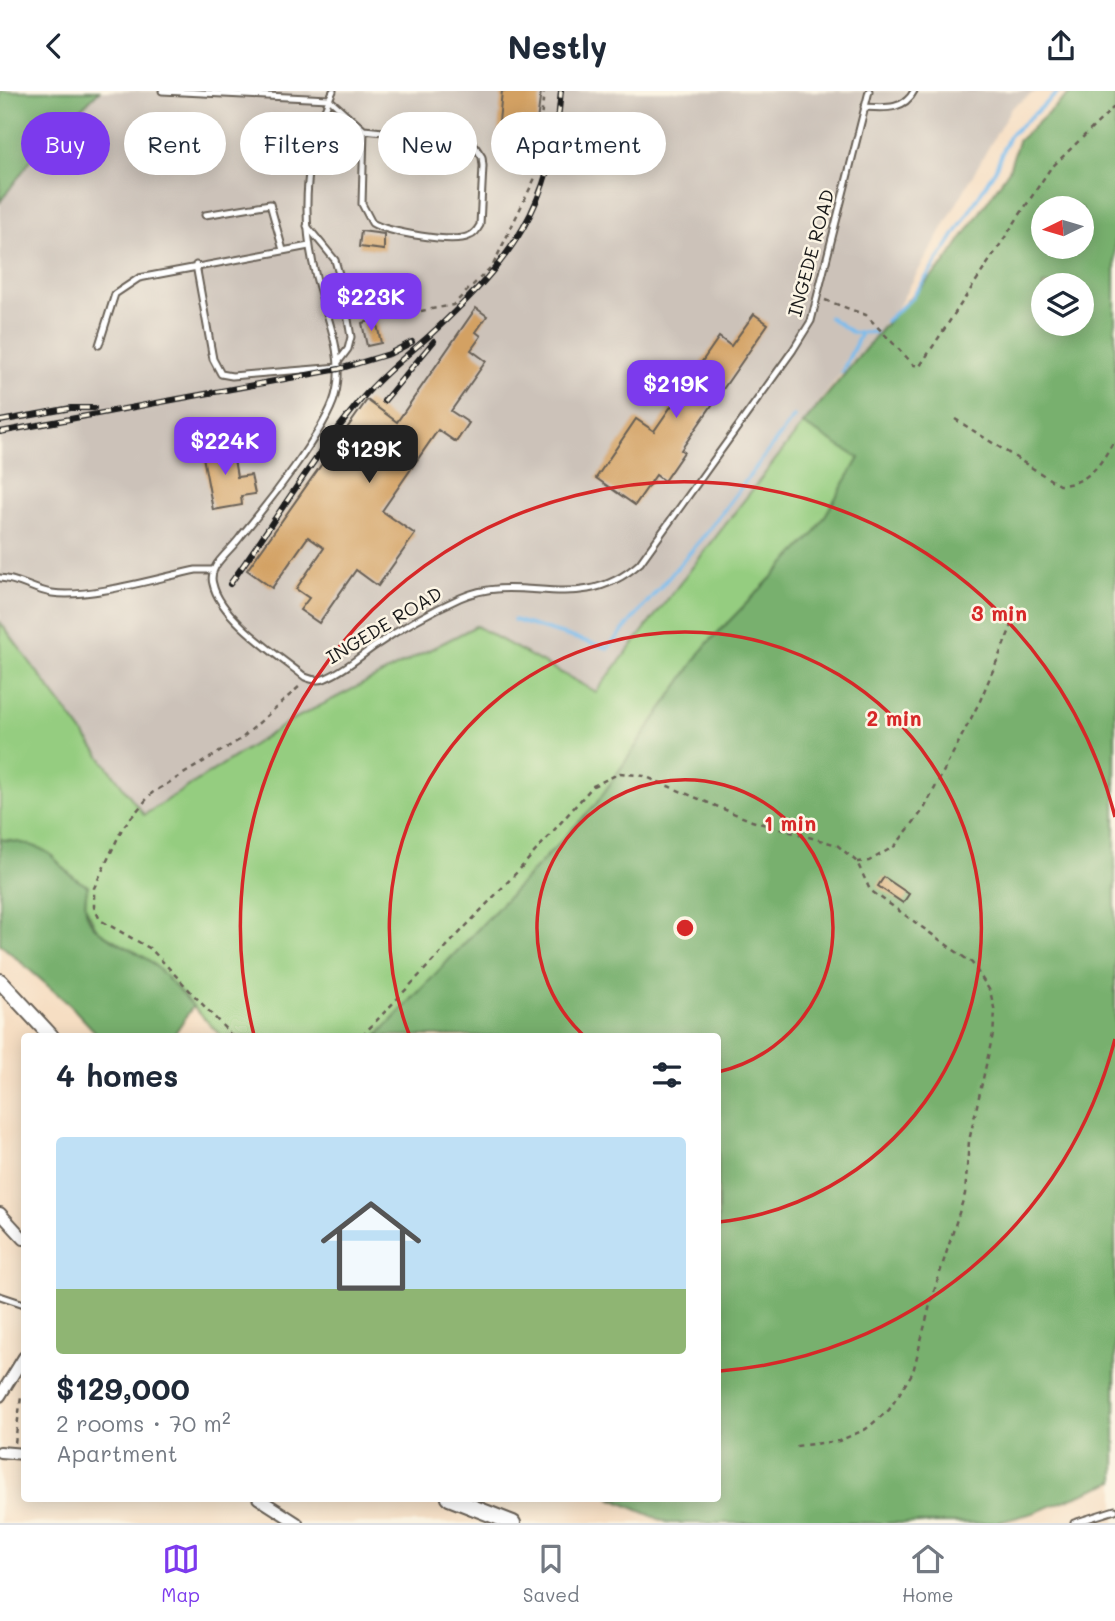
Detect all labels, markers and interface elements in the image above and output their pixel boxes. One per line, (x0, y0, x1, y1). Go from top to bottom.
text: Nestly (508, 25, 607, 67)
icon: back (35, 27, 73, 65)
icon: share (1042, 27, 1080, 65)
chip: Buy (21, 112, 110, 175)
chip: Rent (124, 112, 226, 175)
chip: Filters (240, 112, 364, 175)
chip: New (378, 112, 477, 175)
chip: Apartment (491, 112, 666, 175)
street label: INGEDE ROAD (782, 186, 840, 319)
north arrow (1031, 196, 1094, 259)
map controls (1031, 196, 1094, 336)
pin: $223K (322, 273, 420, 333)
button: layers (1031, 273, 1094, 336)
text: $223K (337, 281, 405, 311)
pin: $219K (627, 361, 725, 420)
text: $219K (643, 368, 709, 398)
pin: $224K (176, 417, 274, 477)
text: $224K (190, 425, 260, 455)
pin: $129K (320, 425, 418, 485)
text: $129K (336, 433, 402, 463)
street label: INGEDE ROAD (321, 580, 446, 669)
text: 3 min (971, 599, 1027, 626)
text: 2 min (866, 704, 922, 731)
text: 1 min (764, 809, 816, 836)
centre of rings (673, 916, 697, 940)
text: 4 homes (56, 1055, 178, 1095)
icon: filters (648, 1056, 686, 1094)
icon: home (308, 1183, 434, 1309)
text: $129,000 (56, 1368, 190, 1408)
text: 2 rooms · 70 m² (56, 1408, 231, 1438)
text: Apartment (56, 1438, 178, 1468)
tab: Map (161, 1540, 200, 1607)
tab: Saved (523, 1540, 579, 1607)
tab: Home (902, 1540, 954, 1607)

